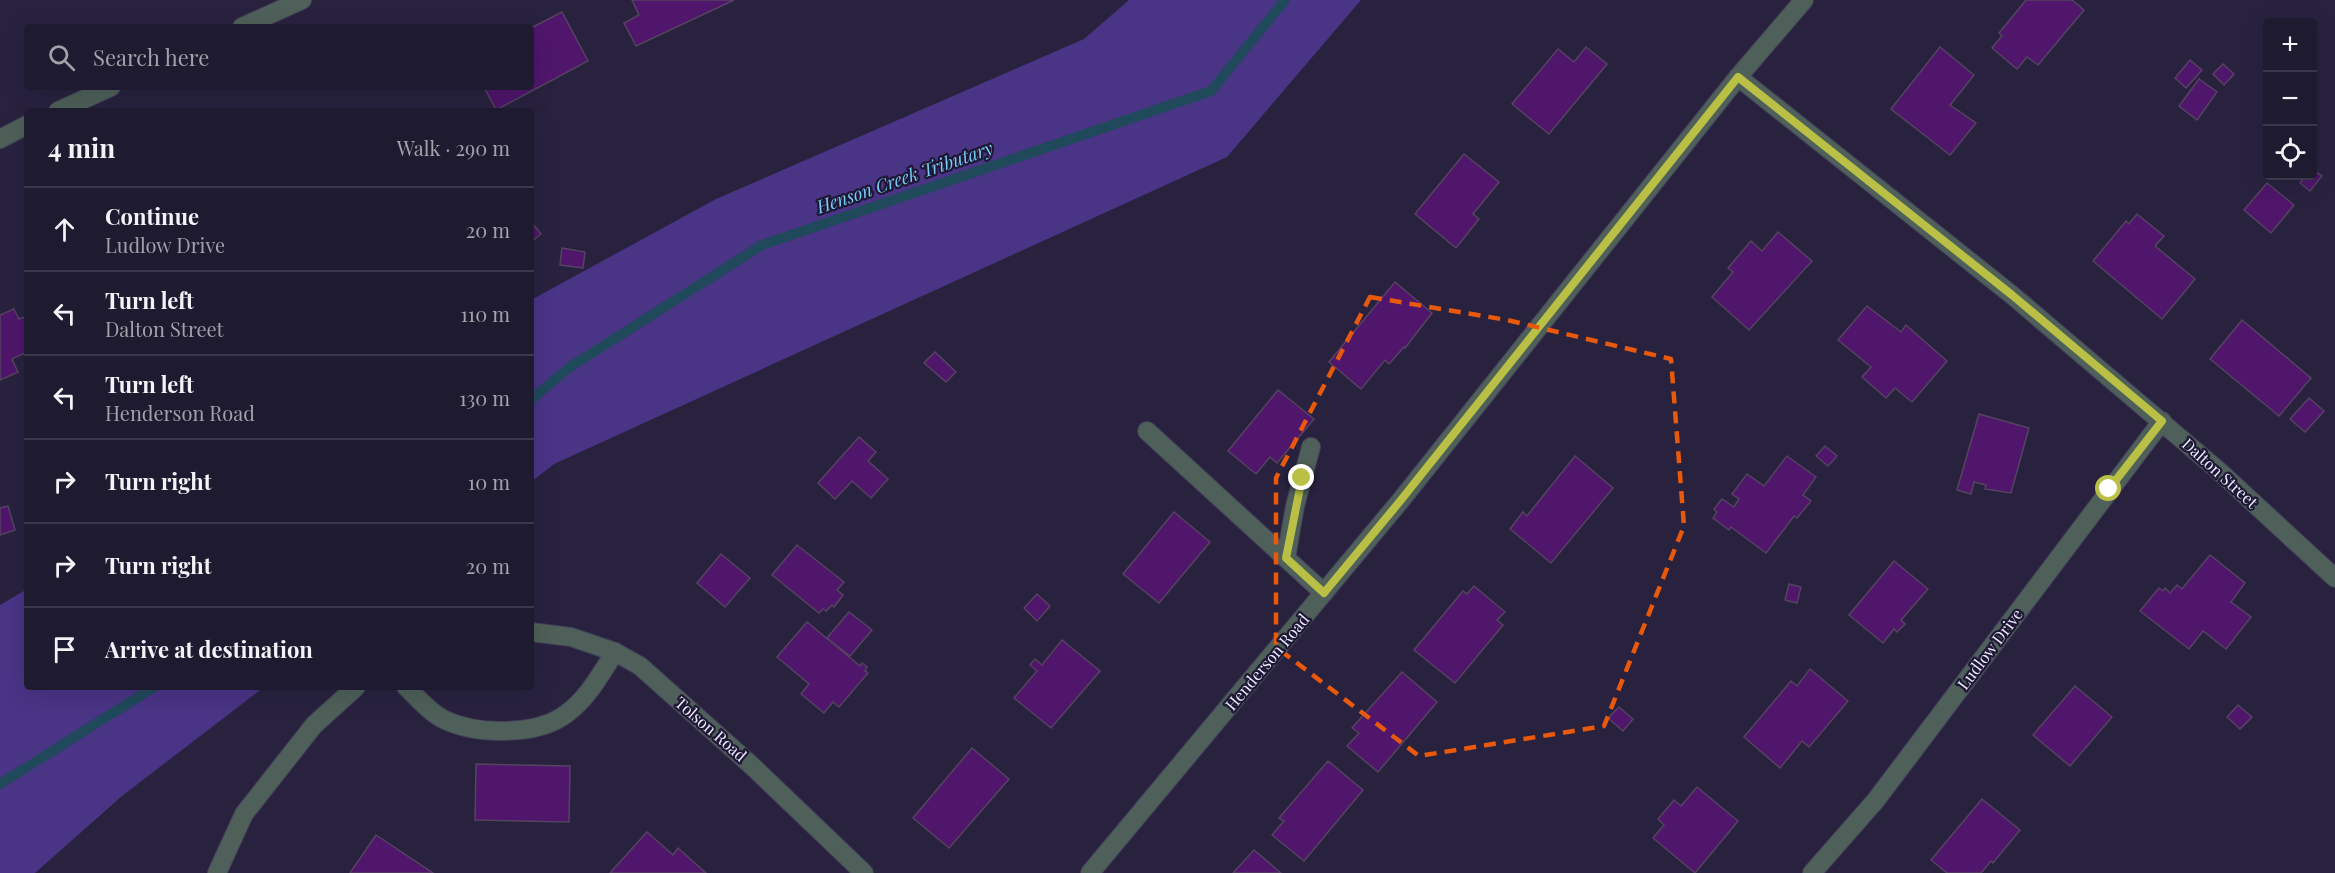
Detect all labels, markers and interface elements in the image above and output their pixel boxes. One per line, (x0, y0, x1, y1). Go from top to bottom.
map controls (2263, 18, 2317, 180)
button: + (2263, 18, 2317, 72)
search box (24, 24, 534, 90)
icon: search (45, 41, 78, 74)
text: Search here (93, 42, 209, 72)
button: − (2263, 72, 2317, 126)
button: locate (2263, 126, 2317, 180)
text: 4 min (48, 130, 115, 165)
text: Walk · 290 m (397, 134, 510, 161)
water label: Henson Creek Tributary (812, 135, 996, 219)
text: Continue (105, 201, 199, 231)
icon: ahead (48, 213, 81, 246)
text: 20 m (466, 216, 510, 243)
text: Ludlow Drive (105, 231, 225, 258)
text: Turn left (105, 285, 194, 315)
icon: left (48, 297, 81, 330)
text: 110 m (460, 300, 510, 327)
text: Dalton Street (105, 315, 224, 342)
text: Turn left (105, 369, 194, 399)
icon: left (48, 381, 81, 414)
text: 130 m (459, 384, 510, 411)
text: Henderson Road (105, 399, 255, 426)
street label: Dalton Street (2178, 433, 2263, 512)
route end (1288, 464, 1314, 490)
icon: right (48, 465, 81, 498)
text: Turn right (105, 466, 211, 496)
text: 10 m (468, 468, 510, 495)
route start (2095, 475, 2121, 501)
icon: right (48, 549, 81, 582)
text: Turn right (105, 550, 211, 580)
text: 20 m (466, 552, 510, 579)
street label: Ludlow Drive (1952, 604, 2027, 693)
street label: Henderson Road (1220, 609, 1313, 714)
icon: arrive (48, 633, 81, 666)
text: Arrive at destination (105, 634, 313, 664)
street label: Tolson Road (671, 692, 752, 766)

